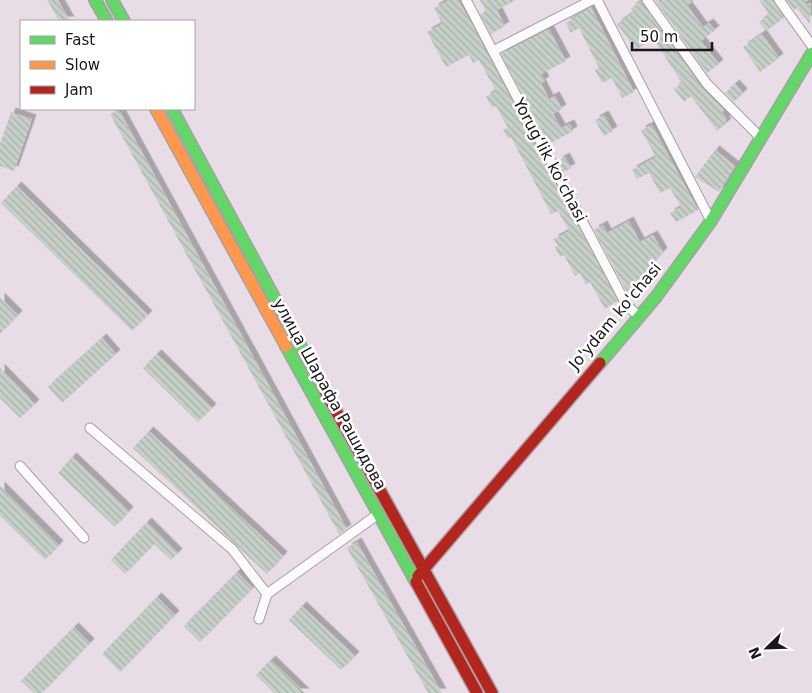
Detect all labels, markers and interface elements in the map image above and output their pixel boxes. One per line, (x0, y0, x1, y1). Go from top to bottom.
legend (20, 20, 195, 110)
scale bar (632, 20, 712, 52)
text: 50 m (640, 28, 678, 46)
text: Fast (65, 31, 95, 49)
text: Slow (65, 56, 100, 74)
text: Jam (64, 81, 93, 99)
street label: Yorugʻlik koʻchasi (509, 94, 591, 225)
street label: Jo'ydam ko'chasi (564, 259, 665, 374)
street label: улица Шарафа Рашидова (269, 295, 391, 493)
north arrow (742, 623, 792, 673)
text: N (745, 645, 765, 662)

